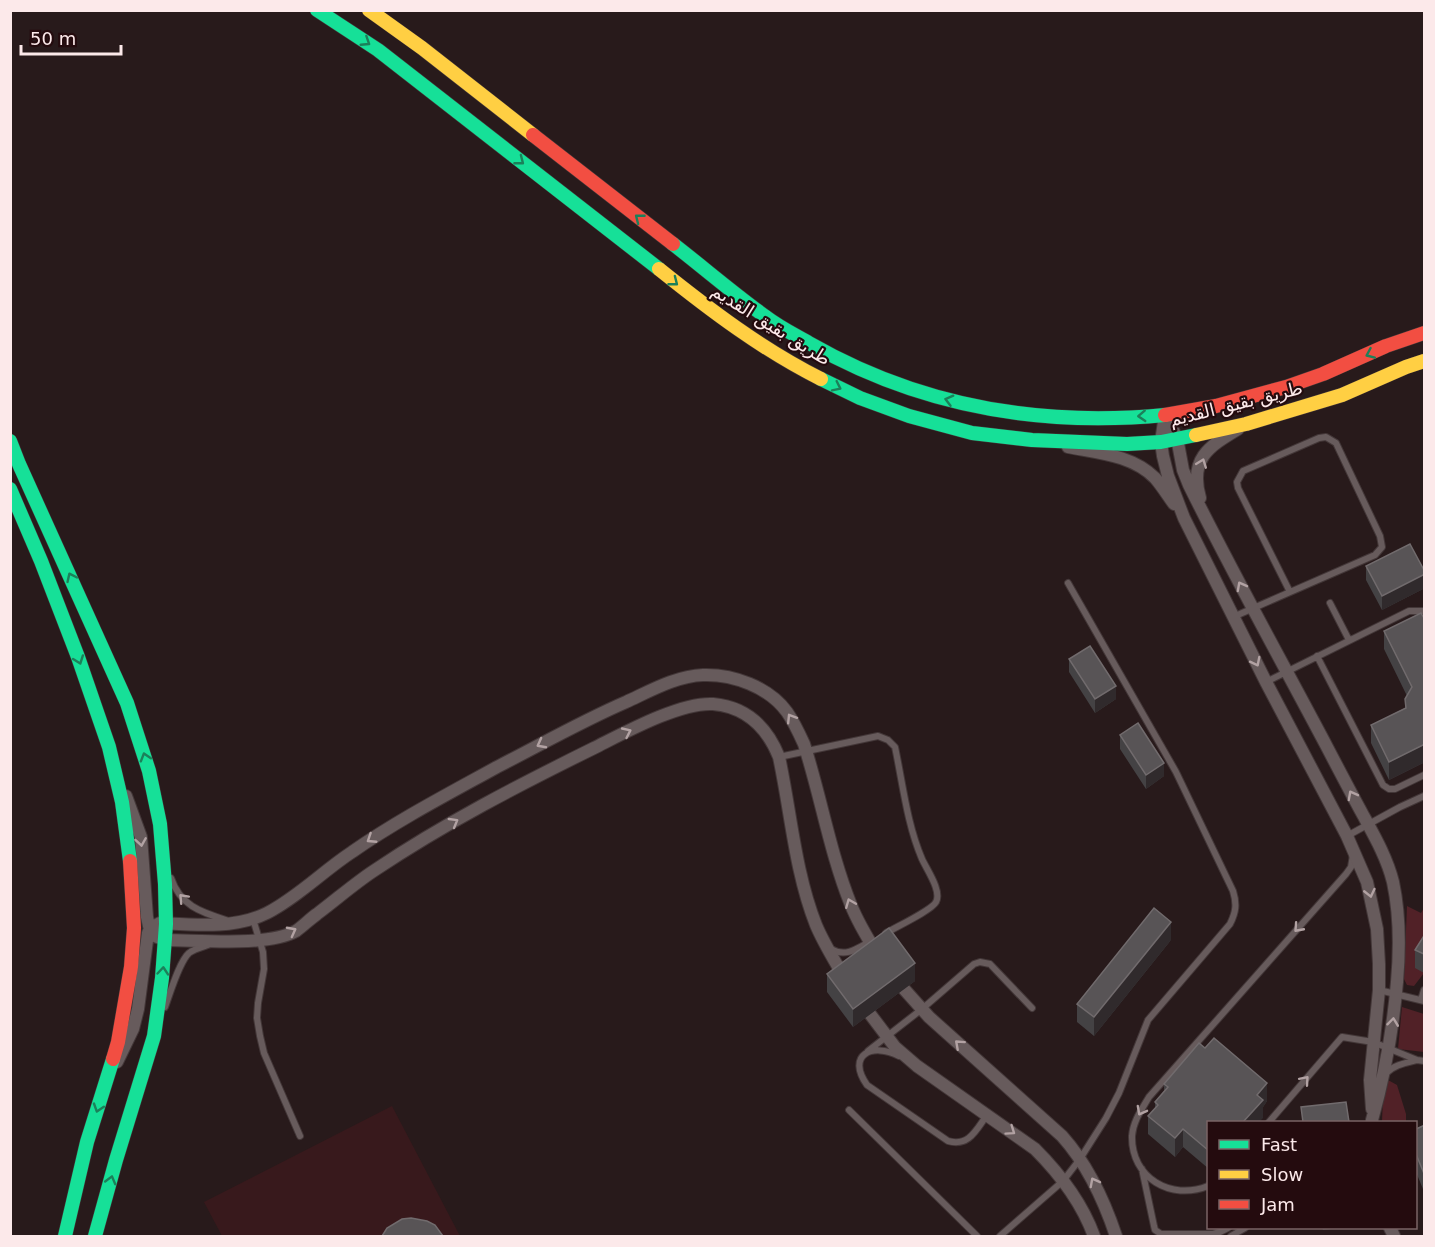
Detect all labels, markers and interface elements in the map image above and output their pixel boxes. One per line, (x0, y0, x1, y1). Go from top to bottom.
scale bar (21, 18, 122, 56)
text: 50 m (30, 28, 76, 49)
one-way arrow (360, 35, 370, 47)
one-way arrow (513, 154, 524, 165)
one-way arrow (635, 215, 646, 226)
one-way arrow (667, 274, 678, 285)
street label: طريق بقيق القديم (707, 280, 835, 370)
one-way arrow (1365, 346, 1376, 358)
street label: طريق بقيق القديم (1167, 377, 1305, 431)
one-way arrow (831, 379, 842, 391)
one-way arrow (944, 394, 954, 407)
one-way arrow (1138, 409, 1147, 422)
one-way arrow (1195, 458, 1207, 469)
one-way arrow (66, 572, 78, 583)
one-way arrow (1237, 581, 1248, 592)
one-way arrow (72, 655, 85, 665)
one-way arrow (1249, 656, 1260, 667)
one-way arrow (786, 714, 798, 724)
one-way arrow (620, 728, 631, 740)
one-way arrow (537, 737, 548, 748)
one-way arrow (140, 752, 152, 763)
one-way arrow (1348, 791, 1359, 801)
one-way arrow (447, 818, 458, 829)
one-way arrow (367, 832, 378, 843)
one-way arrow (134, 836, 147, 846)
one-way arrow (1363, 888, 1376, 898)
one-way arrow (179, 895, 190, 905)
one-way arrow (845, 898, 858, 909)
one-way arrow (1294, 922, 1305, 932)
one-way arrow (286, 927, 297, 938)
one-way arrow (156, 966, 169, 975)
one-way arrow (1387, 1017, 1399, 1027)
one-way arrow (955, 1040, 966, 1051)
one-way arrow (1298, 1076, 1309, 1087)
one-way arrow (93, 1102, 105, 1113)
one-way arrow (1136, 1105, 1148, 1116)
legend (1207, 1121, 1417, 1229)
one-way arrow (1004, 1124, 1015, 1135)
text: Fast (1261, 1134, 1297, 1155)
text: Slow (1261, 1164, 1303, 1185)
one-way arrow (103, 1175, 116, 1185)
one-way arrow (1090, 1178, 1101, 1189)
text: Jam (1260, 1194, 1295, 1215)

